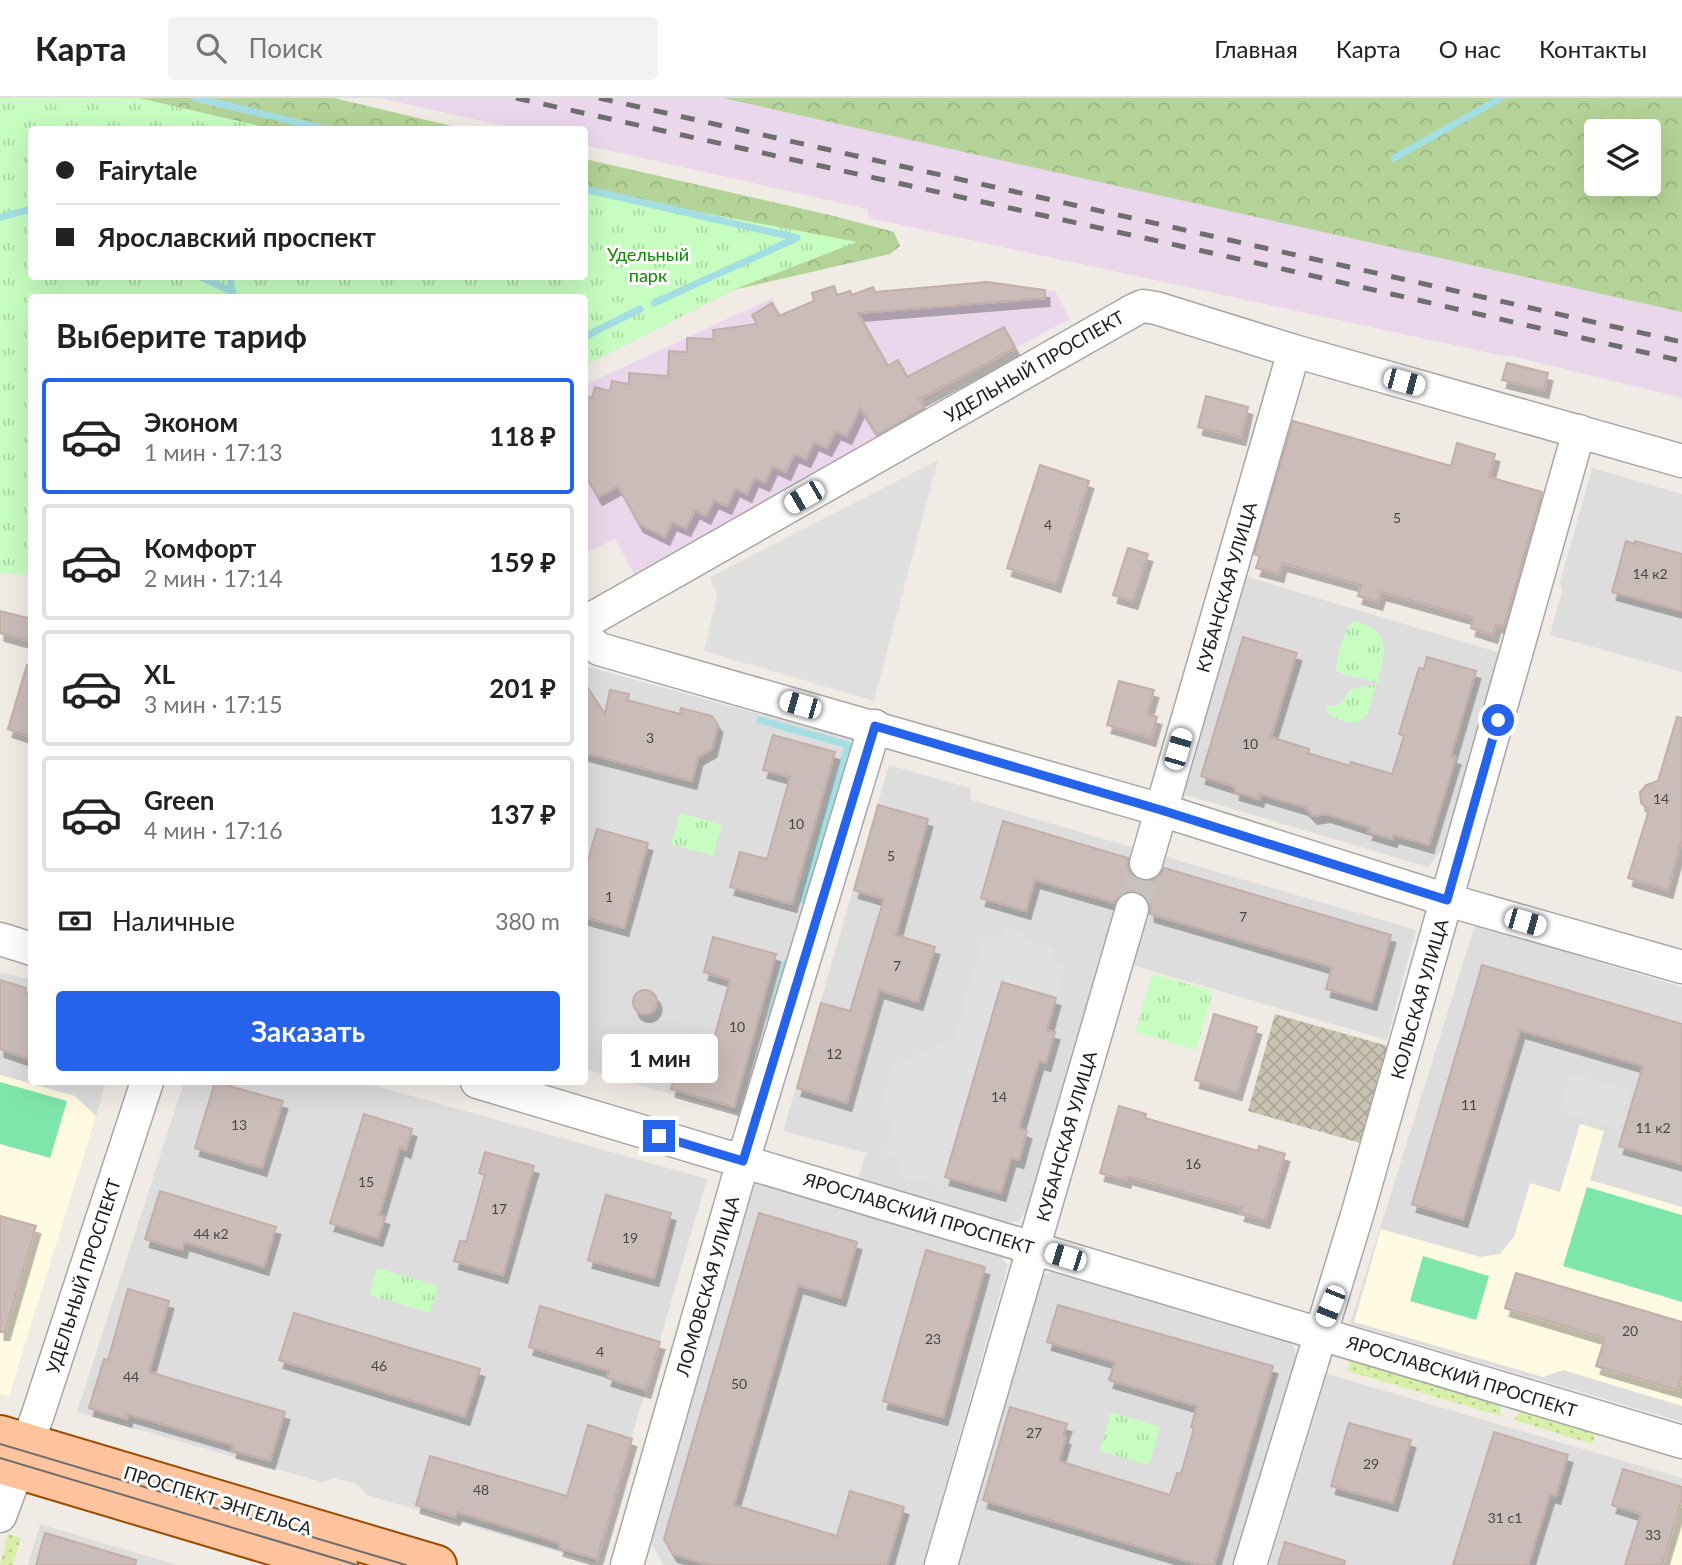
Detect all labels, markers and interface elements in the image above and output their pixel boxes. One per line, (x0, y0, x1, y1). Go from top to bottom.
search box (168, 17, 658, 80)
text: Карта (35, 28, 126, 68)
icon: search (192, 29, 230, 67)
text: Поиск (248, 32, 323, 64)
text: Главная (1214, 34, 1298, 63)
text: Карта (1336, 34, 1401, 63)
text: О нас (1439, 34, 1501, 63)
text: Контакты (1539, 34, 1647, 63)
map controls (1584, 119, 1661, 196)
button: layers (1584, 119, 1661, 196)
text: Fairytale (98, 154, 197, 186)
text: Ярославский проспект (98, 221, 376, 253)
park label: Удельный парк (607, 243, 689, 286)
street label: УДЕЛЬНЫЙ ПРОСПЕКТ (940, 305, 1128, 426)
text: Выберите тариф (56, 316, 307, 355)
car (1381, 366, 1428, 398)
icon: car (60, 405, 123, 468)
text: Эконом (144, 406, 238, 438)
text: 118 ₽ (489, 420, 556, 452)
text: 1 мин · 17:13 (144, 438, 283, 466)
car (781, 477, 828, 517)
street label: КУБАНСКАЯ УЛИЦА (1191, 498, 1261, 675)
house number: 5 (1393, 509, 1401, 526)
house number: 4 (1044, 516, 1052, 533)
icon: car (60, 531, 123, 594)
text: Комфорт (144, 532, 256, 564)
text: 159 ₽ (489, 546, 556, 578)
text: 2 мин · 17:14 (144, 564, 283, 592)
house number: 14 к2 (1632, 565, 1668, 582)
icon: car (60, 657, 123, 720)
text: XL (144, 658, 175, 690)
text: 201 ₽ (489, 672, 556, 704)
car (777, 689, 824, 721)
text: 3 мин · 17:15 (144, 690, 283, 718)
route start (1482, 704, 1514, 736)
car (1163, 726, 1194, 772)
house number: 3 (646, 729, 654, 746)
house number: 10 (1242, 735, 1258, 752)
icon: car (60, 783, 123, 846)
text: Green (144, 784, 214, 816)
house number: 14 (1653, 790, 1669, 807)
text: 137 ₽ (489, 798, 556, 830)
house number: 10 (788, 815, 804, 832)
text: 4 мин · 17:16 (144, 816, 283, 844)
house number: 5 (887, 847, 895, 864)
house number: 1 (605, 888, 613, 905)
icon: cash (56, 902, 94, 940)
text: Наличные (112, 905, 235, 937)
car (1502, 906, 1549, 938)
text: 380 m (495, 907, 560, 935)
house number: 7 (1239, 908, 1247, 925)
street label: КОЛЬСКАЯ УЛИЦА (1386, 916, 1453, 1082)
house number: 7 (893, 957, 901, 974)
button: Заказать (56, 991, 560, 1071)
house number: 10 (729, 1018, 745, 1035)
callout: 1 мин (601, 1034, 717, 1084)
text: 1 мин (629, 1044, 691, 1072)
house number: 12 (826, 1045, 842, 1062)
street label: КУБАНСКАЯ УЛИЦА (1031, 1047, 1101, 1224)
house number: 14 (991, 1088, 1007, 1105)
house number: 11 (1461, 1096, 1477, 1113)
house number: 13 (231, 1116, 247, 1133)
house number: 11 к2 (1635, 1119, 1671, 1136)
route end (643, 1120, 675, 1152)
house number: 16 (1185, 1155, 1201, 1172)
street label: ЯРОСЛАВСКИЙ ПРОСПЕКТ (800, 1167, 1037, 1259)
house number: 15 (358, 1173, 374, 1190)
street label: УДЕЛЬНЫЙ ПРОСПЕКТ (41, 1175, 125, 1376)
street label: ЛОМОВСКАЯ УЛИЦА (670, 1193, 743, 1380)
house number: 17 (491, 1200, 507, 1217)
house number: 44 к2 (193, 1225, 229, 1242)
house number: 19 (622, 1229, 638, 1246)
car (1042, 1241, 1089, 1273)
car (1313, 1283, 1348, 1329)
house number: 20 (1622, 1322, 1638, 1339)
house number: 23 (925, 1330, 941, 1347)
street label: ЯРОСЛАВСКИЙ ПРОСПЕКТ (1343, 1330, 1580, 1422)
house number: 4 (596, 1343, 604, 1360)
house number: 46 (371, 1357, 387, 1374)
house number: 44 (123, 1368, 139, 1385)
house number: 50 (731, 1375, 747, 1392)
house number: 27 (1026, 1424, 1042, 1441)
house number: 29 (1363, 1455, 1379, 1472)
street label: ПРОСПЕКТ ЭНГЕЛЬСА (121, 1461, 316, 1539)
house number: 48 (473, 1481, 489, 1498)
house number: 31 с1 (1488, 1509, 1522, 1526)
house number: 33 (1645, 1526, 1661, 1543)

